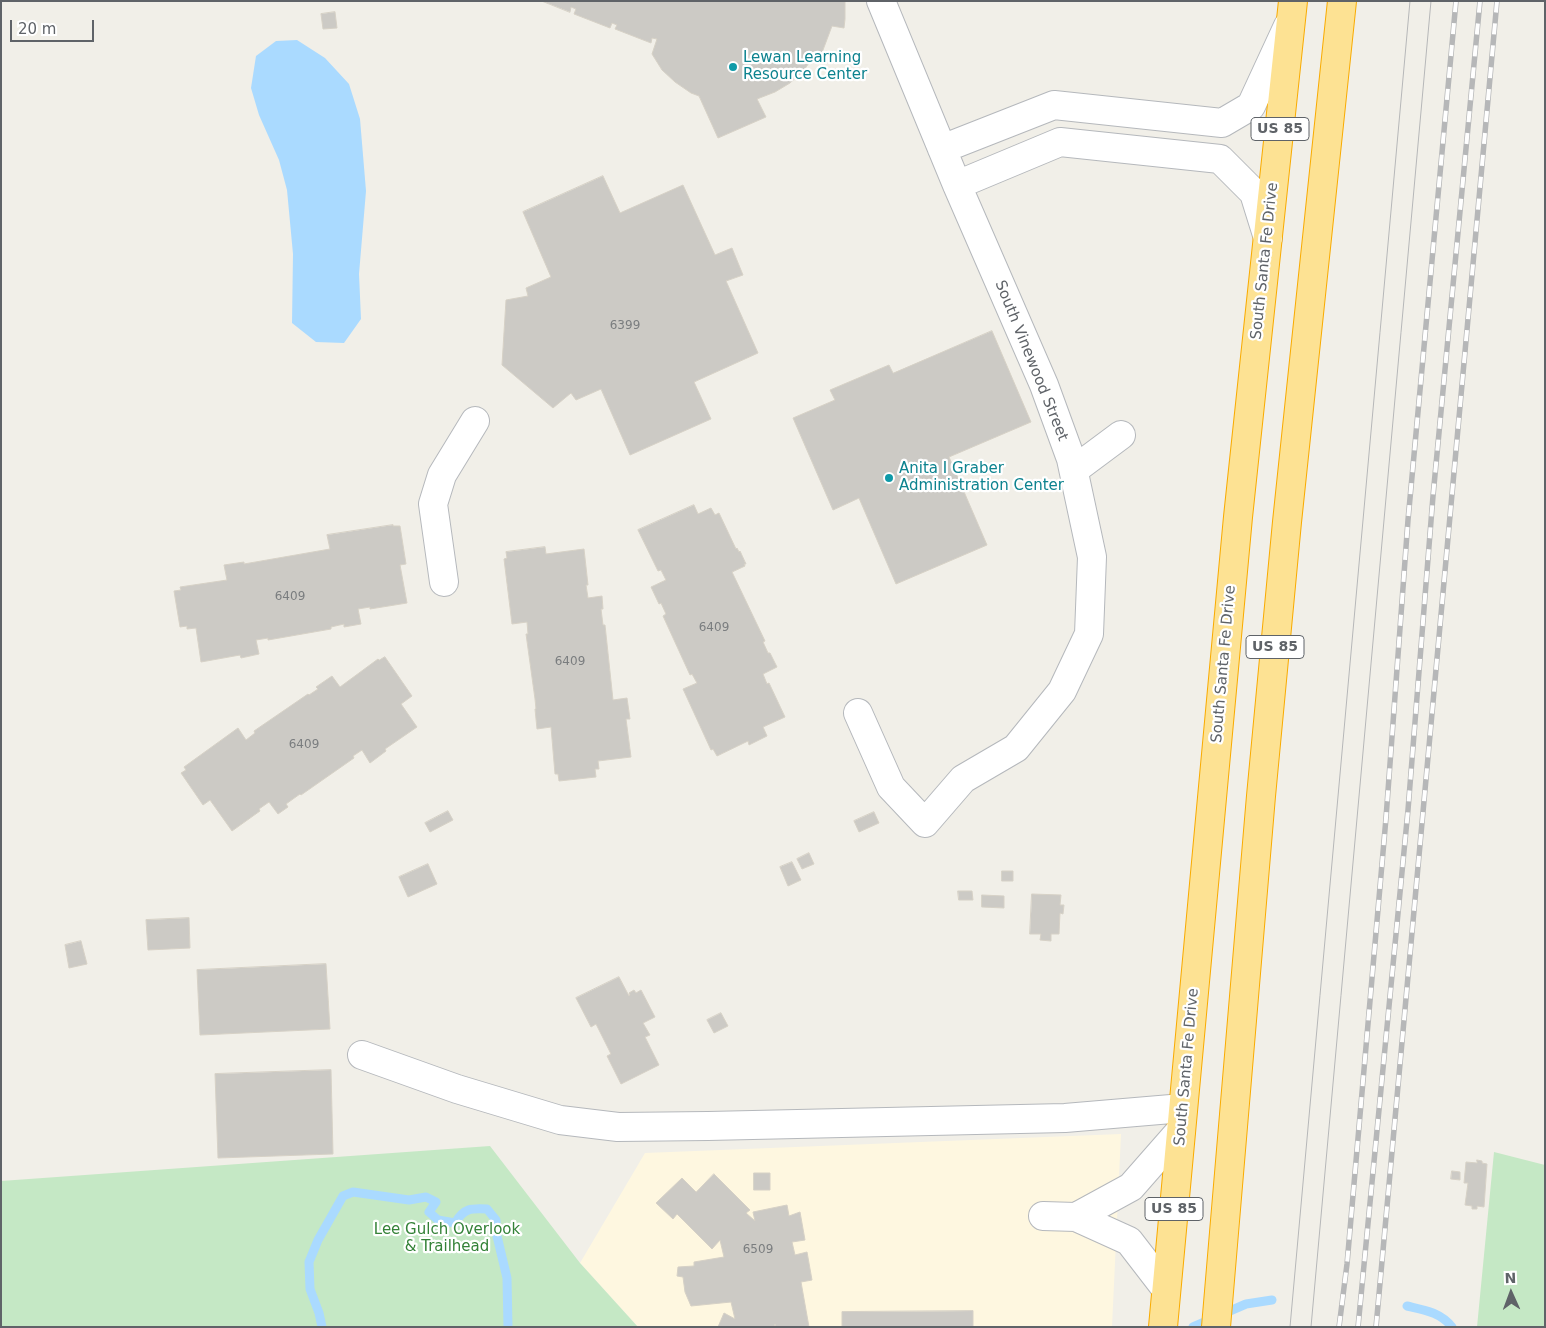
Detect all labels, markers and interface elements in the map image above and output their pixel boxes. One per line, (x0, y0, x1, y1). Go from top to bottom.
scale bar (12, 10, 96, 42)
text: 20 m (18, 20, 56, 38)
place label: Lewan Learning Resource Center (743, 49, 867, 84)
marker: Lewan Learning Resource Center (727, 61, 739, 73)
road number: US 85 (1251, 118, 1309, 140)
street label: South Santa Fe Drive (1248, 181, 1282, 341)
street label: South Vinewood Street (990, 278, 1072, 444)
house number: 6399 (610, 319, 640, 333)
place label: Anita I Graber Administration Center (899, 460, 1064, 495)
marker: Anita I Graber Administration Center (883, 472, 895, 484)
street label: South Santa Fe Drive (1208, 584, 1240, 744)
house number: 6409 (275, 590, 305, 604)
house number: 6409 (699, 621, 729, 635)
road number: US 85 (1246, 636, 1304, 659)
house number: 6409 (555, 655, 585, 669)
house number: 6409 (289, 738, 319, 752)
street label: South Santa Fe Drive (1171, 987, 1203, 1147)
road number: US 85 (1145, 1198, 1203, 1220)
park label: Lee Gulch Overlook & Trailhead (374, 1221, 520, 1256)
house number: 6509 (743, 1243, 773, 1257)
north arrow (1486, 1268, 1536, 1318)
text: N (1504, 1270, 1517, 1286)

